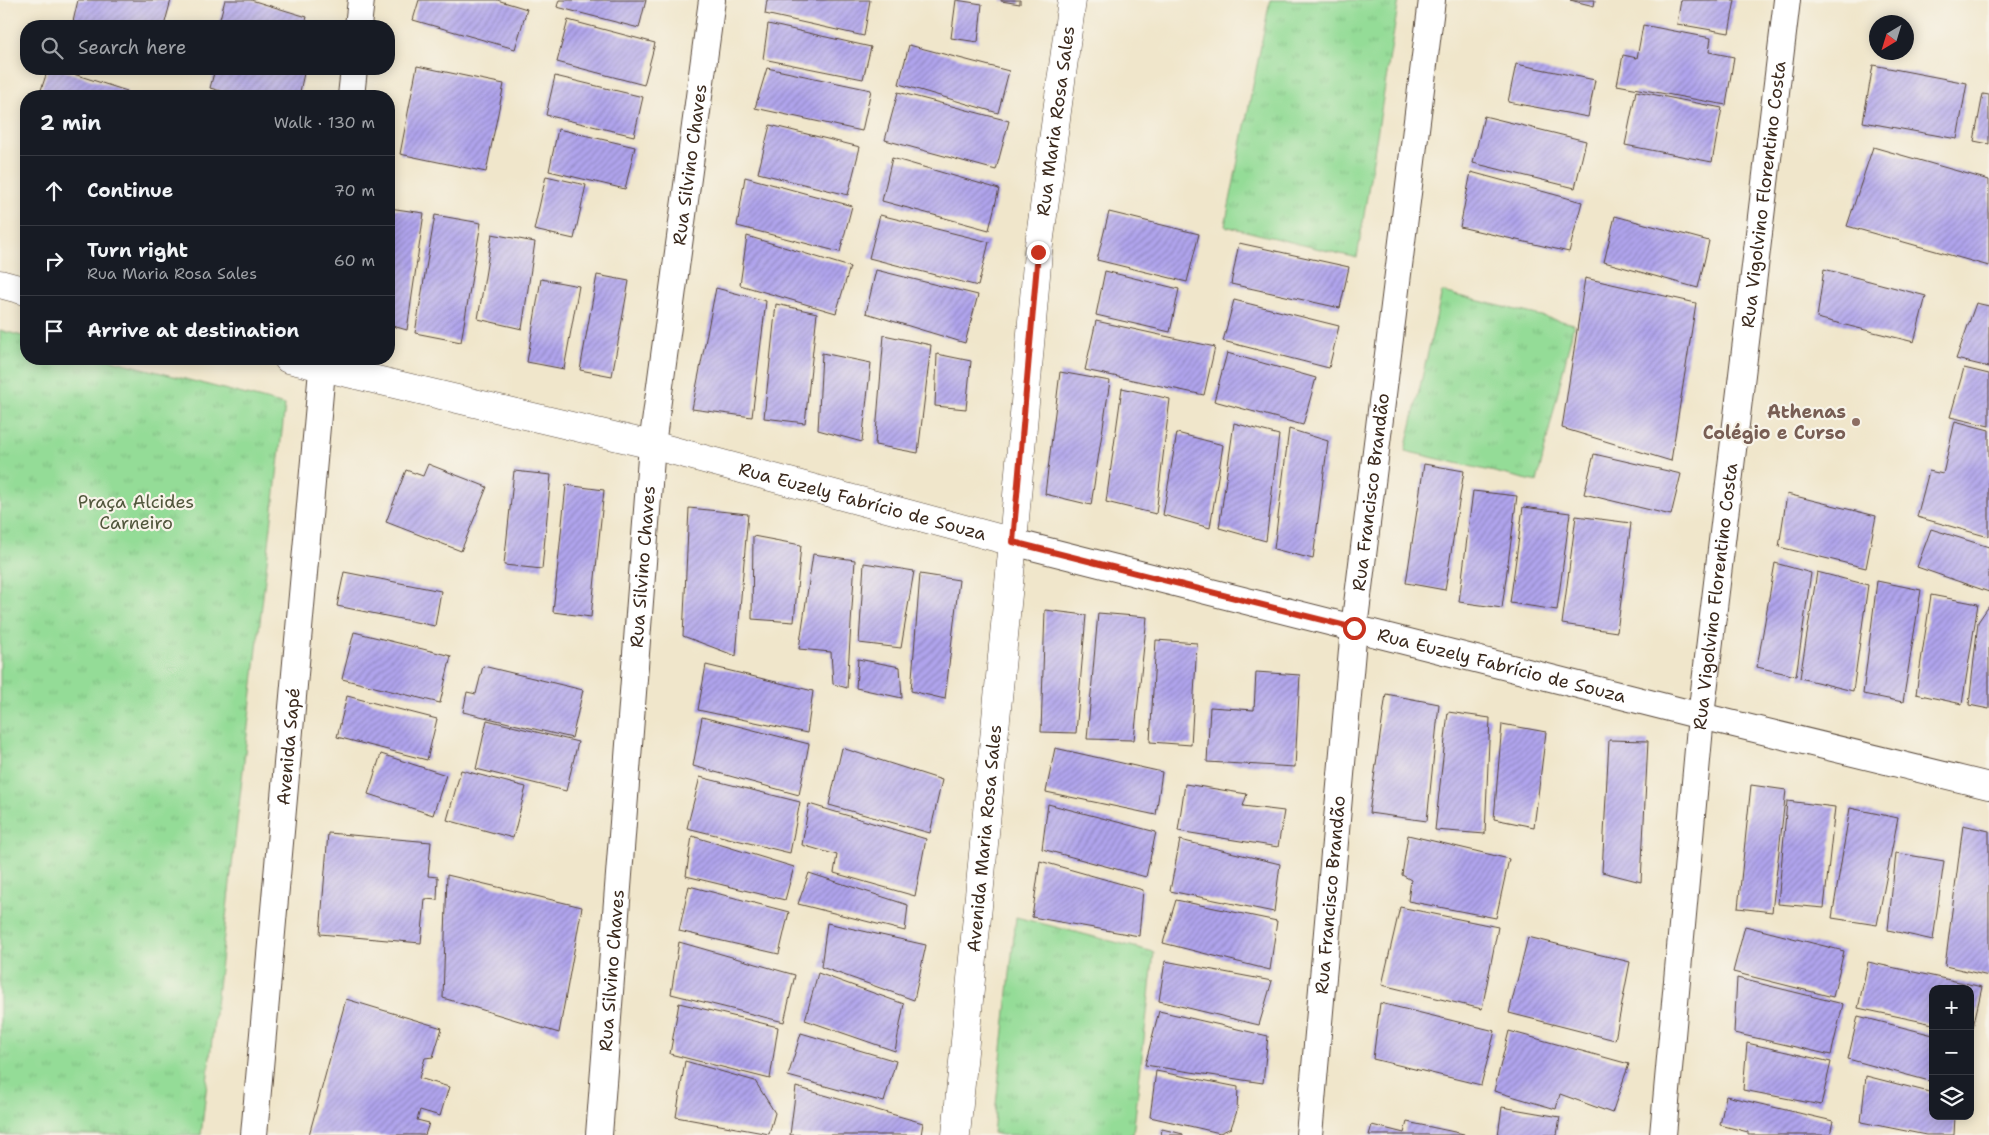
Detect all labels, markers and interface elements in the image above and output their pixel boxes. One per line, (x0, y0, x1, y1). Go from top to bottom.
north arrow (1869, 15, 1914, 60)
search box (20, 20, 395, 75)
street label: Rua Maria Rosa Sales (1031, 24, 1080, 217)
icon: search (38, 34, 66, 62)
text: Search here (78, 35, 187, 60)
street label: Rua Vigolvino Florentino Costa (1736, 60, 1792, 329)
street label: Rua Silvino Chaves (667, 82, 713, 247)
text: 2 min (40, 109, 101, 137)
text: Walk · 130 m (274, 112, 375, 133)
icon: ahead (40, 177, 68, 205)
text: Continue (87, 178, 173, 203)
text: 70 m (334, 180, 375, 201)
text: Turn right (87, 238, 188, 263)
route end (1027, 241, 1050, 264)
icon: right (40, 247, 68, 275)
text: 60 m (334, 250, 375, 271)
text: Rua Maria Rosa Sales (87, 263, 257, 284)
icon: arrive (40, 317, 68, 345)
text: Arrive at destination (87, 318, 299, 343)
street label: Rua Francisco Brandão (1347, 392, 1395, 592)
place label: Athenas Colégio e Curso (1703, 400, 1846, 445)
marker: Athenas Colégio e Curso (1850, 416, 1862, 428)
street label: Rua Euzely Fabrício de Souza (736, 457, 989, 546)
street label: Rua Vigolvino Florentino Costa (1688, 462, 1743, 731)
street label: Rua Silvino Chaves (624, 485, 661, 649)
park label: Praça Alcides Carneiro (78, 490, 194, 535)
route start (1343, 617, 1366, 640)
street label: Rua Euzely Fabrício de Souza (1375, 623, 1629, 709)
street label: Avenida Sapé (271, 687, 306, 806)
street label: Avenida Maria Rosa Sales (962, 723, 1007, 953)
street label: Rua Francisco Brandão (1310, 795, 1351, 995)
street label: Rua Silvino Chaves (593, 888, 630, 1052)
map controls (1929, 985, 1974, 1120)
button: + (1929, 985, 1974, 1030)
button: − (1929, 1030, 1974, 1075)
button: layers (1929, 1075, 1974, 1120)

